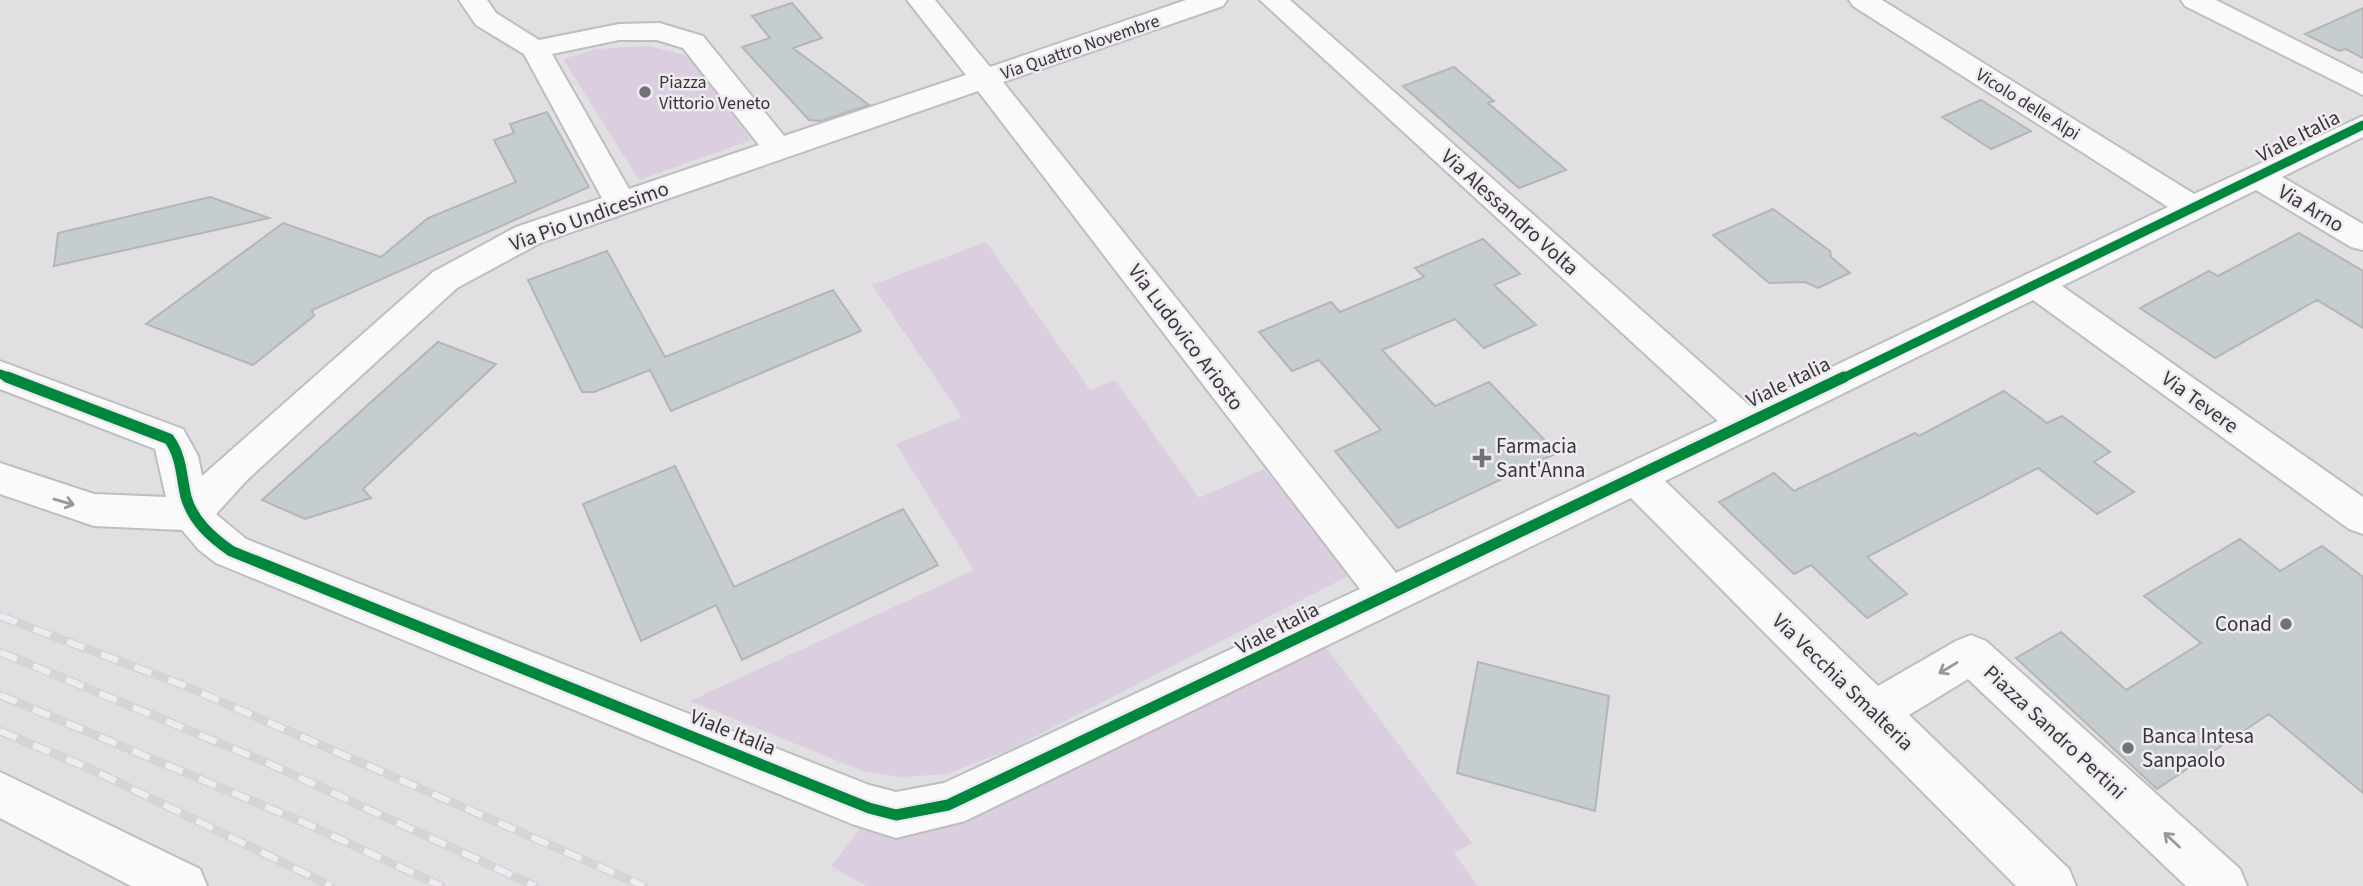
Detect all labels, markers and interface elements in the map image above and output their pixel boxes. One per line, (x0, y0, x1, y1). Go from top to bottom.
street label: Via Quattro Novembre (997, 9, 1163, 86)
street label: Vicolo delle Alpi (1971, 62, 2085, 146)
place label: Piazza Vittorio Veneto (659, 70, 770, 116)
marker: Piazza Vittorio Veneto (637, 84, 653, 100)
street label: Viale Italia (2251, 102, 2345, 170)
street label: Via Alessandro Volta (1434, 142, 1586, 282)
street label: Via Pio Undicesimo (505, 173, 673, 259)
street label: Via Arno (2272, 177, 2350, 239)
street label: Via Ludovico Ariosto (1121, 257, 1251, 417)
street label: Viale Italia (1741, 349, 1835, 415)
street label: Via Tevere (2155, 364, 2245, 440)
place label: Farmacia Sant'Anna (1496, 431, 1585, 485)
marker: Farmacia Sant'Anna (1474, 450, 1490, 466)
one-way arrow (53, 496, 75, 509)
street label: Viale Italia (1230, 594, 1324, 662)
street label: Via Vecchia Smalteria (1765, 606, 1921, 758)
place label: Conad (2215, 609, 2272, 639)
marker: Conad (2278, 616, 2294, 632)
street label: Piazza Sandro Pertini (1977, 658, 2133, 806)
one-way arrow (1938, 661, 1958, 675)
street label: Viale Italia (685, 701, 781, 763)
place label: Banca Intesa Sanpaolo (2142, 721, 2254, 775)
marker: Banca Intesa Sanpaolo (2120, 740, 2136, 756)
one-way arrow (2164, 831, 2181, 848)

